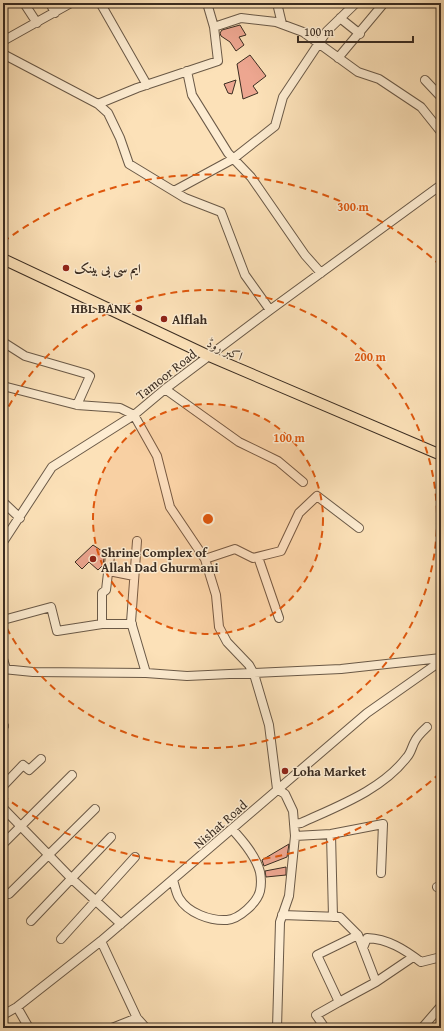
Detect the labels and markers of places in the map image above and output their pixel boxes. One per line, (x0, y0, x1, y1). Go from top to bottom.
place label: ایم سی بی بینک (74, 259, 141, 280)
marker: ایم سی بی بینک (61, 263, 71, 273)
place label: HBL BANK (71, 299, 132, 318)
marker: HBL BANK (134, 303, 144, 313)
place label: Alflah (172, 310, 208, 329)
marker: Alflah (159, 314, 169, 324)
centre of rings (201, 512, 215, 526)
place label: Shrine Complex of Allah Dad Ghurmani (101, 543, 219, 577)
marker: Shrine Complex of Allah Dad Ghurmani (88, 554, 98, 564)
place label: Loha Market (293, 762, 366, 781)
marker: Loha Market (280, 766, 290, 776)

